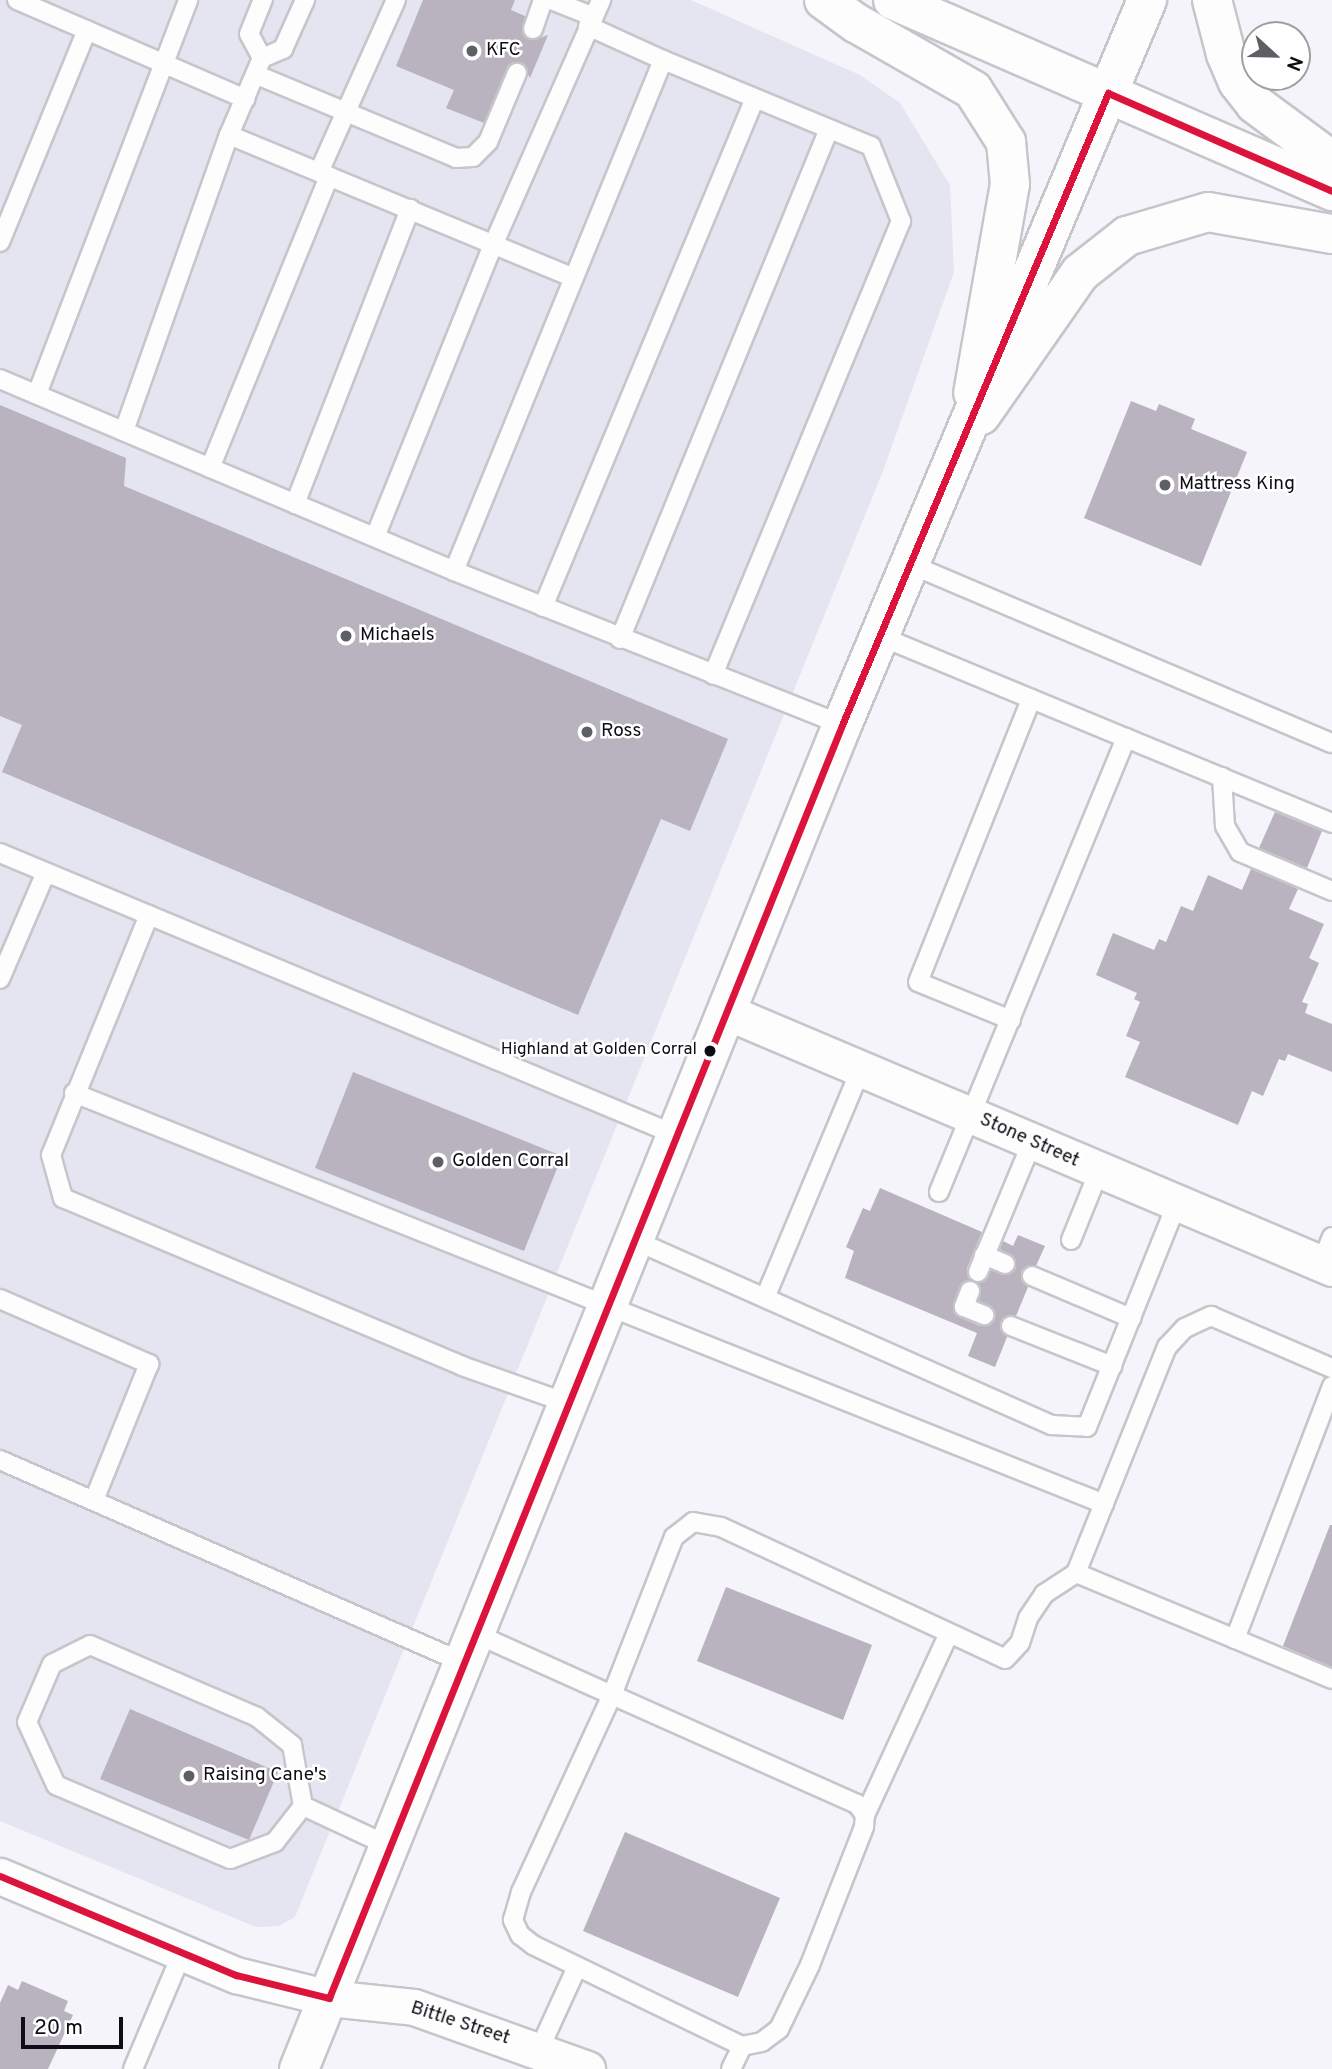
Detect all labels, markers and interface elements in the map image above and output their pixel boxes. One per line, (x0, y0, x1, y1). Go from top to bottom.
north arrow (1241, 21, 1311, 91)
place label: KFC (486, 40, 521, 62)
marker: KFC (464, 43, 480, 59)
text: N (1280, 52, 1307, 74)
place label: Mattress King (1179, 474, 1295, 496)
marker: Mattress King (1157, 477, 1173, 493)
place label: Michaels (360, 625, 435, 647)
marker: Michaels (338, 628, 354, 644)
place label: Ross (601, 721, 641, 743)
marker: Ross (579, 724, 595, 740)
place label: Highland at Golden Corral (501, 1041, 697, 1061)
marker: Highland at Golden Corral (703, 1044, 717, 1058)
street label: Stone Street (976, 1109, 1082, 1173)
place label: Golden Corral (452, 1151, 569, 1173)
marker: Golden Corral (430, 1154, 446, 1170)
place label: Raising Cane's (203, 1765, 327, 1787)
marker: Raising Cane's (181, 1768, 197, 1784)
street label: Bittle Street (408, 1997, 512, 2051)
scale bar (24, 2002, 126, 2046)
text: 20 m (34, 2015, 83, 2042)

